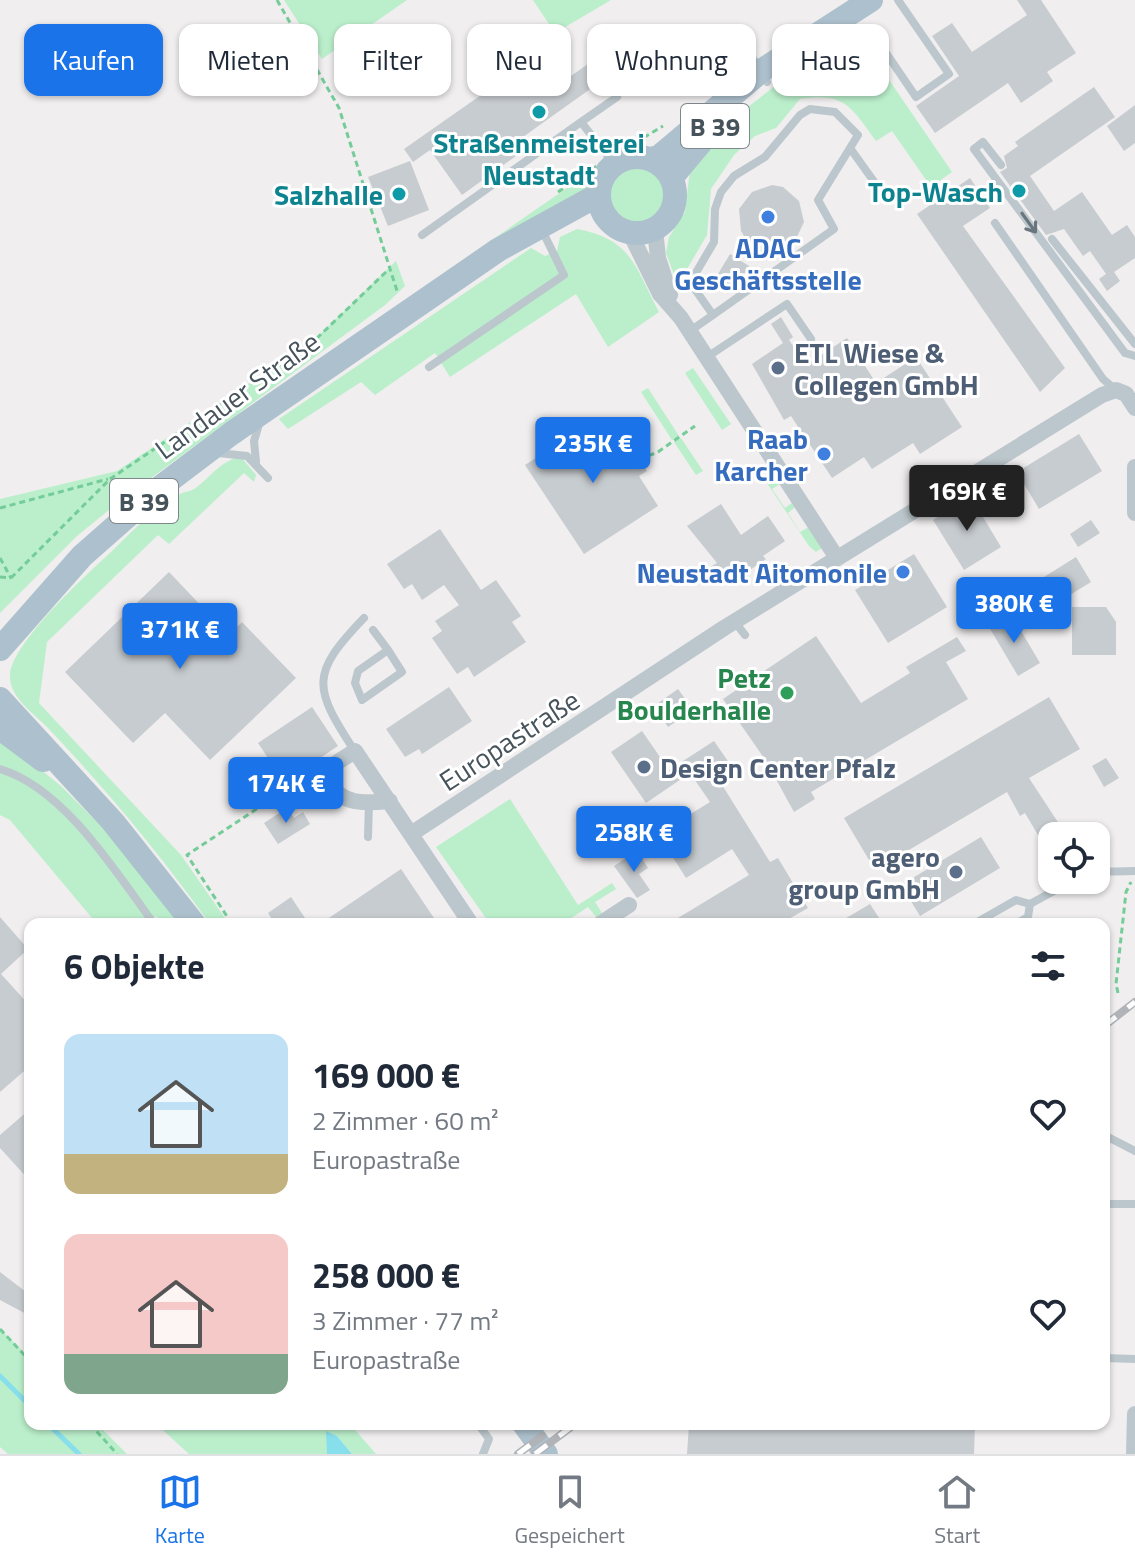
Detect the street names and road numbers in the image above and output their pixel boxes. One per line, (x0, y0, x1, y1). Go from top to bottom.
road number: B 39 (681, 104, 749, 148)
street label: Landauer Straße (146, 320, 328, 470)
road number: B 39 (110, 479, 178, 523)
street label: Europastraße (430, 678, 588, 802)

